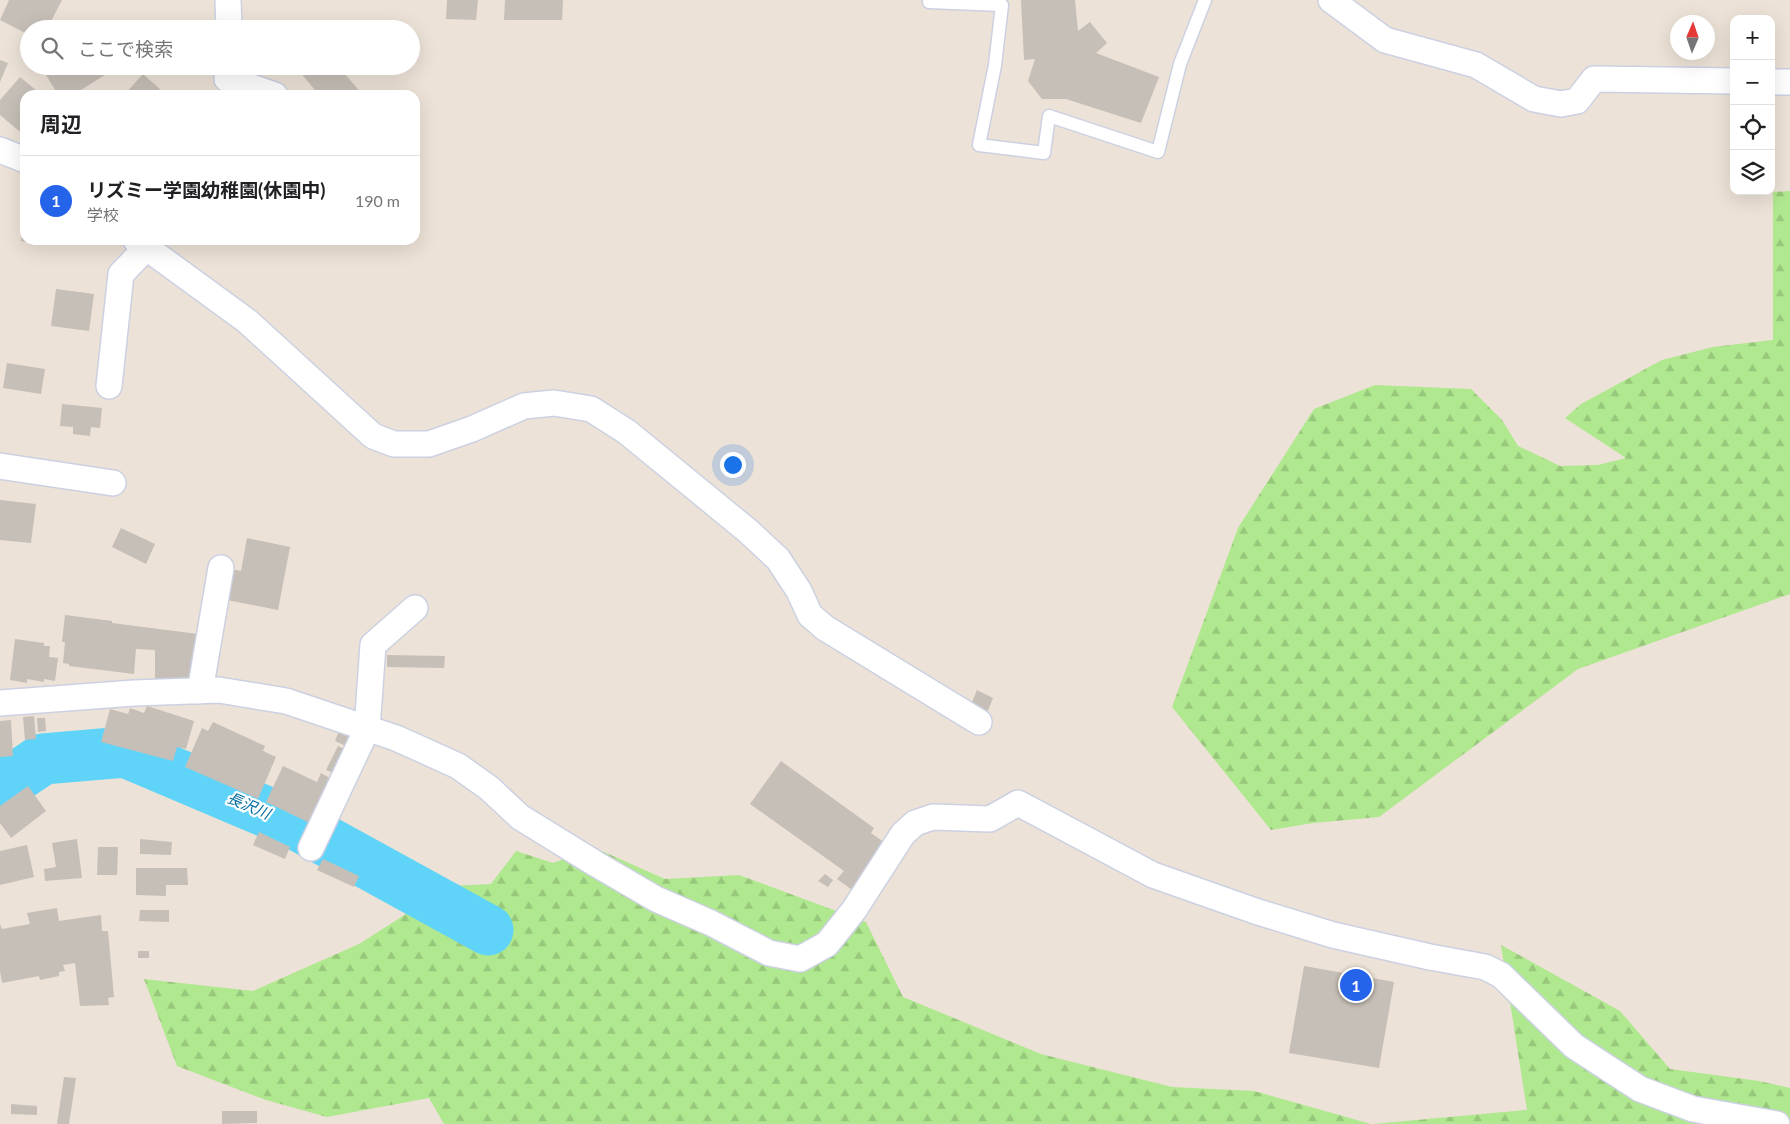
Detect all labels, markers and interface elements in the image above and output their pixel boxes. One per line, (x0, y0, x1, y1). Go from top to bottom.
north arrow (1670, 15, 1715, 60)
map controls (1730, 15, 1775, 195)
button: + (1730, 15, 1775, 60)
search box (20, 20, 420, 75)
icon: search (38, 34, 66, 62)
text: ここで検索 (78, 37, 173, 60)
button: − (1730, 60, 1775, 105)
button: locate (1730, 105, 1775, 150)
text: 周辺 (40, 111, 82, 136)
button: layers (1730, 150, 1775, 195)
text: リズミー学園幼稚園(休園中) (87, 178, 325, 201)
text: 1 (51, 191, 61, 210)
text: 190 m (355, 191, 400, 210)
text: 学校 (87, 205, 119, 224)
your location (720, 452, 746, 478)
water label: 長沢川 (225, 788, 275, 823)
pin: 1 (1340, 966, 1372, 1004)

